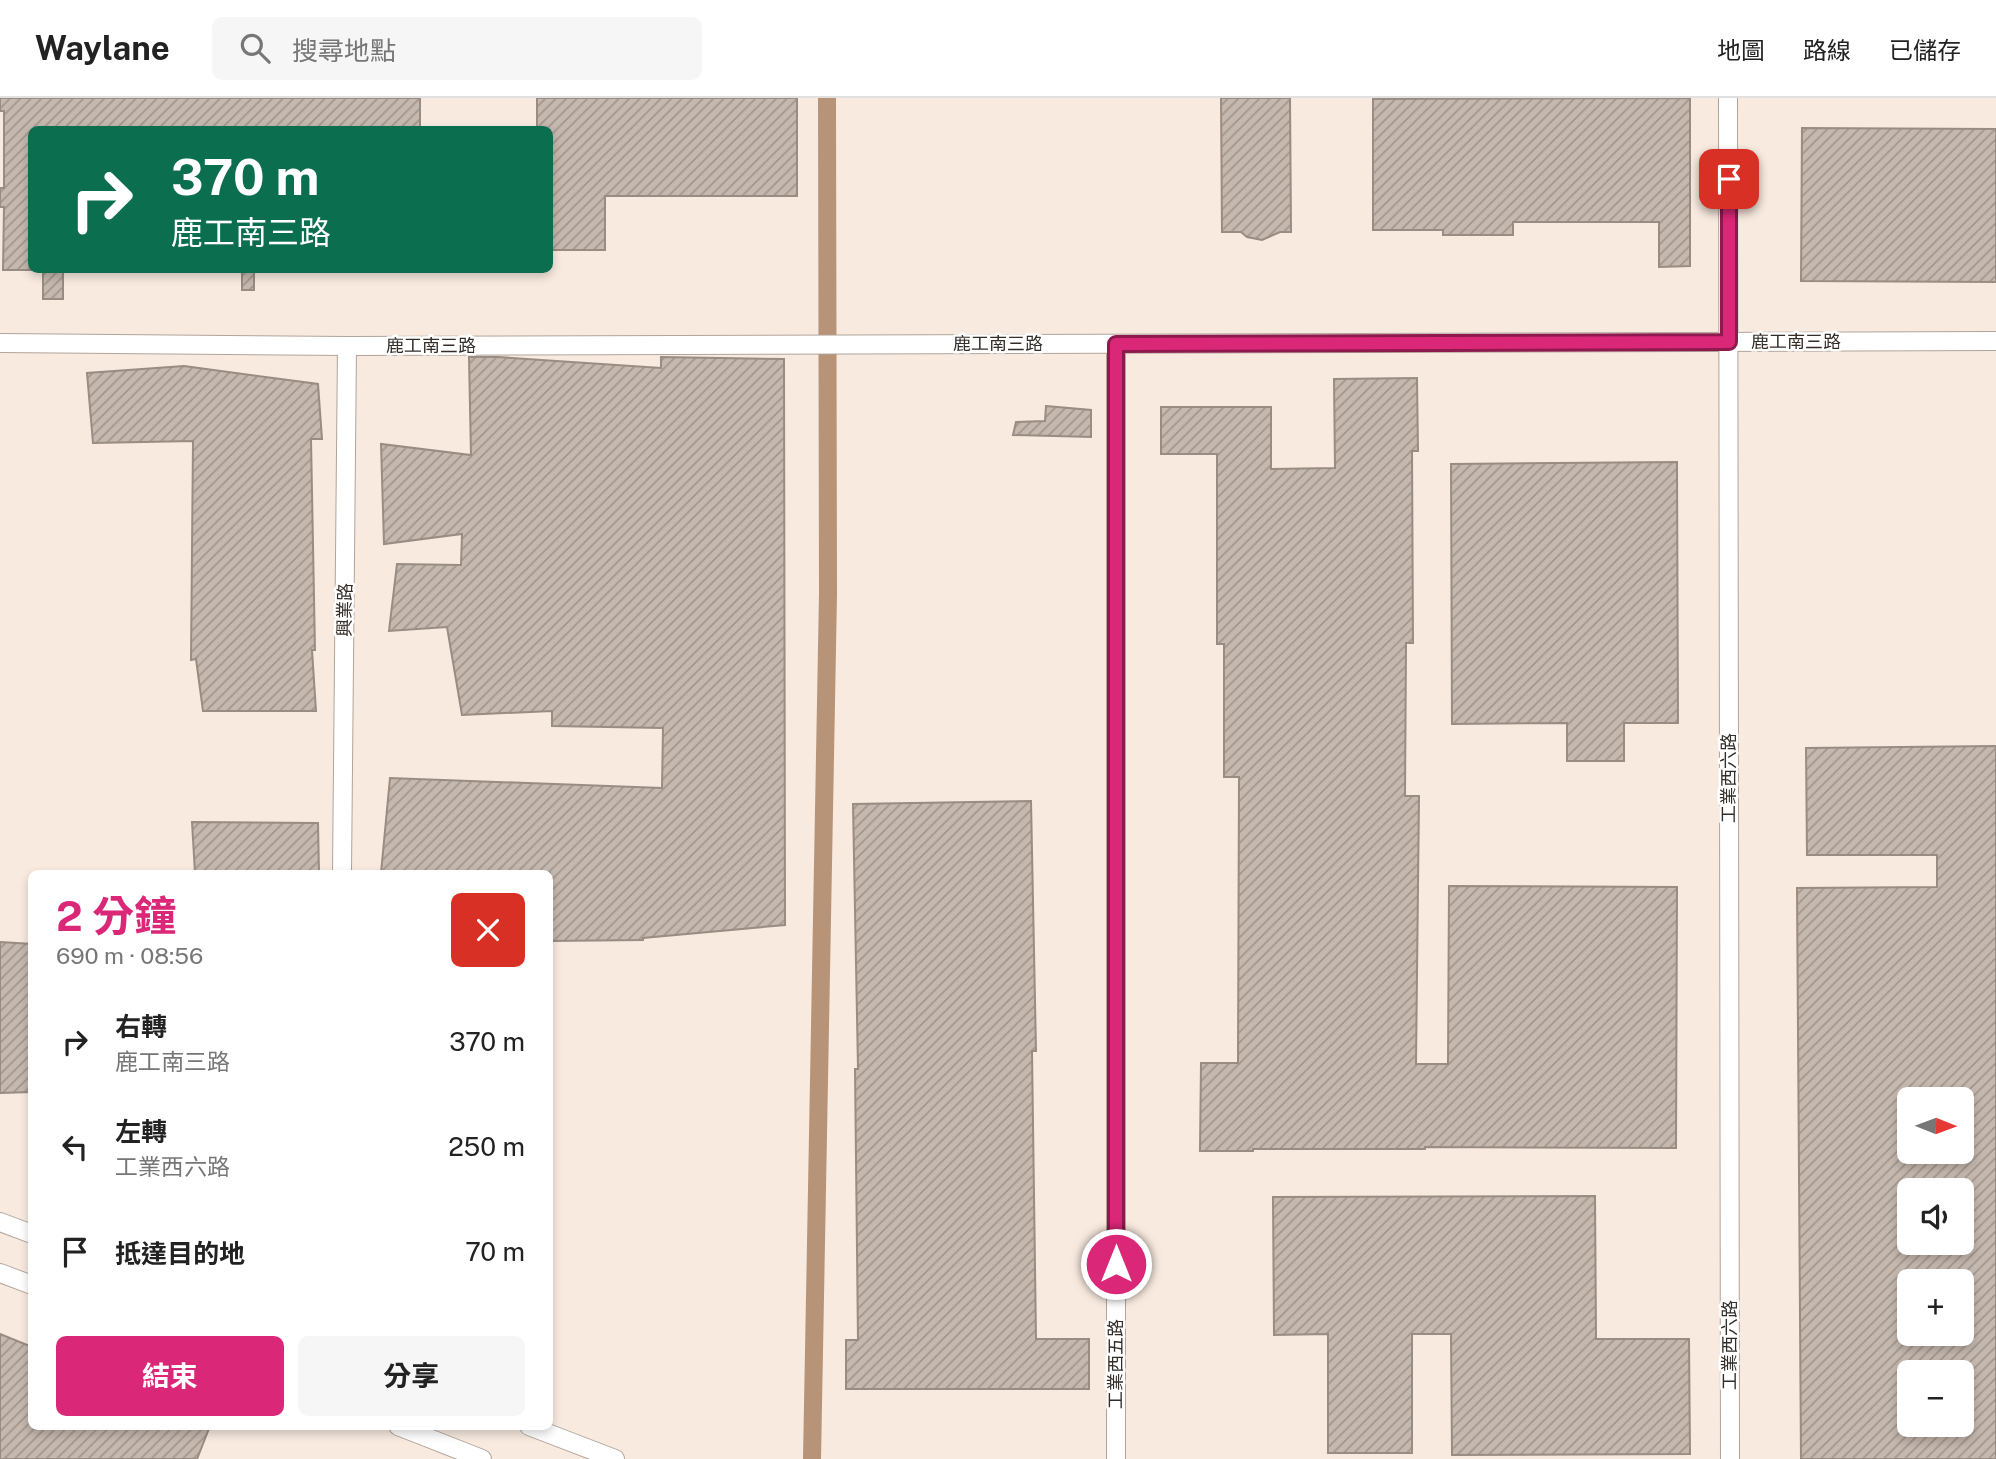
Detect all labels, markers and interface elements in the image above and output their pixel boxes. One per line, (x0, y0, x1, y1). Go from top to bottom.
search box (212, 17, 702, 80)
text: Waylane (35, 29, 170, 67)
icon: search (236, 29, 274, 67)
text: 搜尋地點 (292, 35, 396, 66)
text: 地圖 (1717, 36, 1765, 64)
text: 路線 (1803, 36, 1851, 64)
text: 已儲存 (1889, 36, 1961, 64)
text: 370 m (171, 148, 320, 206)
pin (1699, 149, 1759, 209)
icon: right (56, 154, 147, 245)
icon: arrive (1710, 160, 1748, 198)
text: 鹿工南三路 (171, 214, 331, 251)
street label: 鹿工南三路 (1751, 331, 1841, 352)
street label: 鹿工南三路 (953, 333, 1043, 354)
street label: 鹿工南三路 (386, 335, 476, 356)
street label: 興業路 (334, 583, 355, 637)
street label: 工業西六路 (1718, 733, 1739, 823)
text: 2 分鐘 (56, 891, 176, 940)
button: close (451, 893, 525, 967)
text: 690 m · 08:56 (56, 942, 203, 969)
text: 右轉 (115, 1011, 167, 1042)
icon: right (56, 1023, 94, 1061)
text: 370 m (449, 1026, 525, 1057)
text: 鹿工南三路 (115, 1048, 230, 1075)
north arrow (1897, 1087, 1974, 1164)
map controls (1897, 1087, 1974, 1437)
text: 左轉 (115, 1116, 167, 1147)
icon: left (56, 1128, 94, 1166)
text: 250 m (448, 1131, 525, 1162)
text: 工業西六路 (115, 1153, 230, 1180)
button: sound (1897, 1178, 1974, 1255)
position arrow (1079, 1227, 1153, 1301)
icon: arrive (56, 1233, 94, 1271)
text: 70 m (465, 1236, 525, 1267)
text: 抵達目的地 (115, 1238, 245, 1269)
button: + (1897, 1269, 1974, 1346)
street label: 工業西六路 (1719, 1300, 1740, 1390)
street label: 工業西五路 (1105, 1319, 1126, 1409)
button: 結束 (56, 1336, 284, 1416)
button: 分享 (298, 1336, 525, 1416)
button: − (1897, 1360, 1974, 1437)

